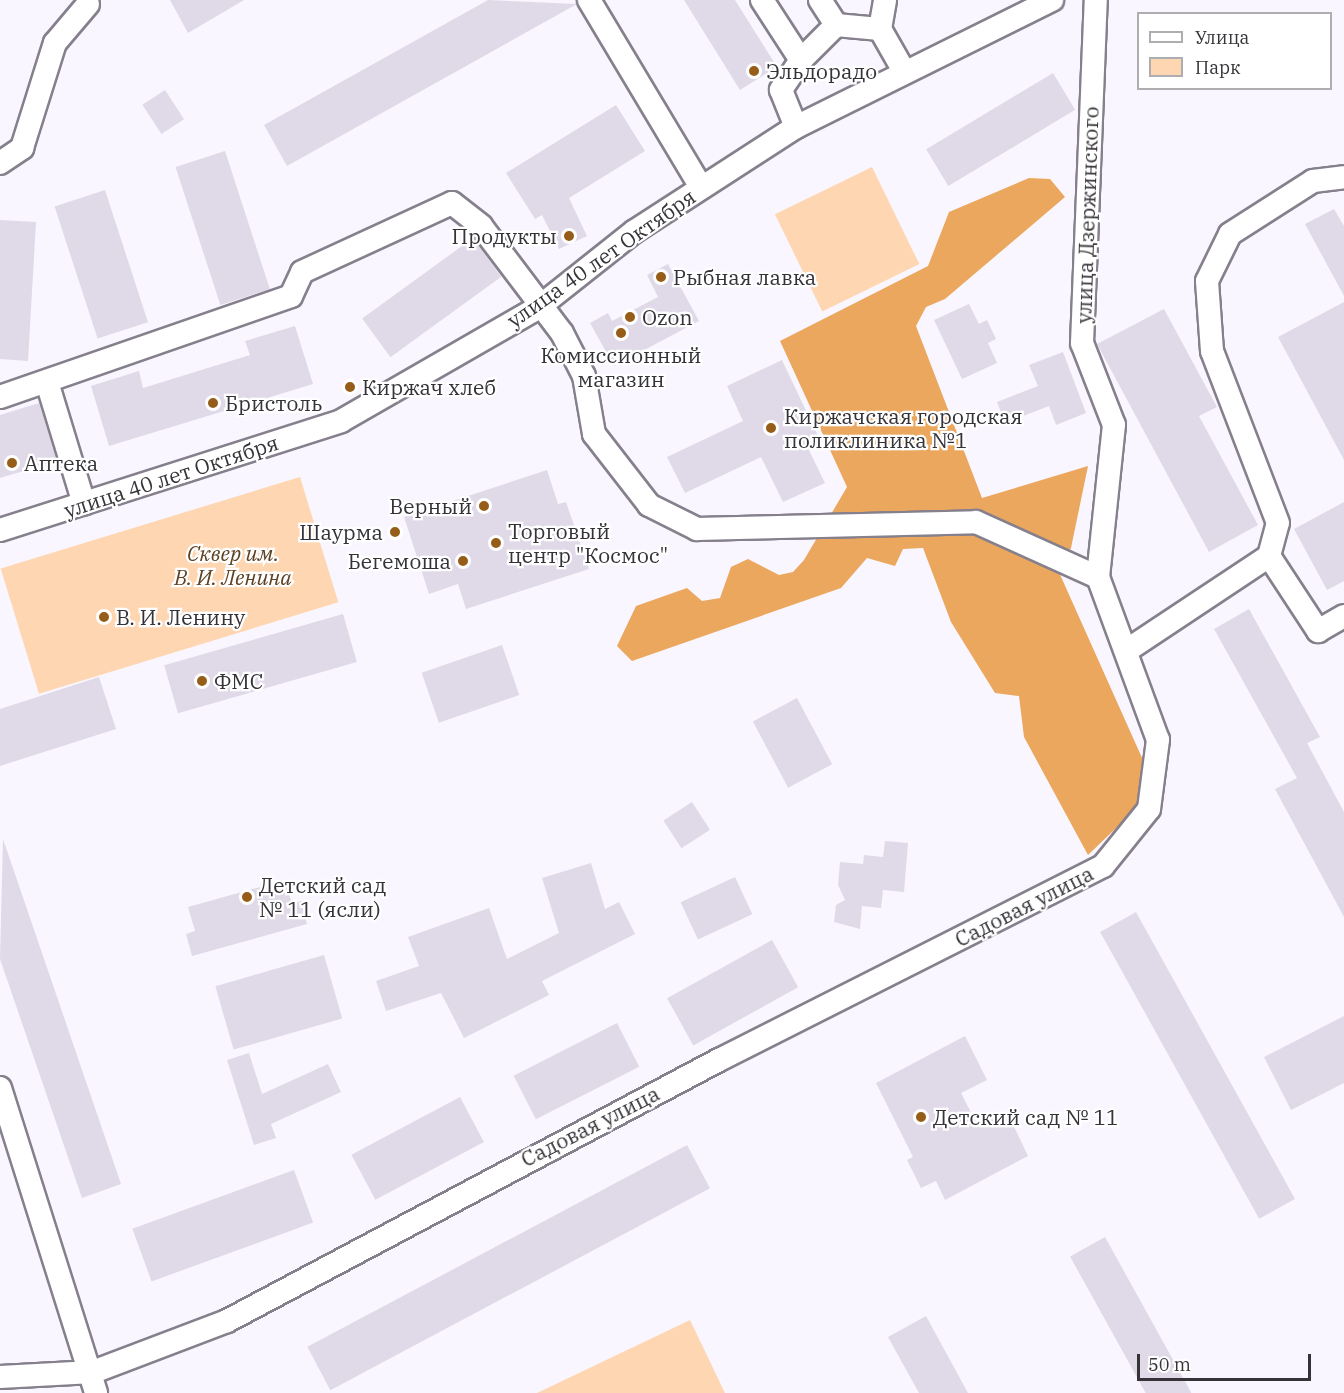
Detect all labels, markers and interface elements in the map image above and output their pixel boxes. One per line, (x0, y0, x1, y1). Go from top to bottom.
legend (1137, 12, 1332, 90)
text: Улица (1195, 26, 1249, 49)
text: Парк (1195, 56, 1241, 79)
place label: Эльдорадо (766, 58, 877, 84)
marker: Эльдорадо (747, 64, 761, 78)
street label: улица Дзержинского (1071, 106, 1103, 324)
street label: улица 40 лет Октября (502, 183, 700, 333)
place label: Продукты (452, 223, 557, 249)
marker: Продукты (562, 229, 576, 243)
place label: Рыбная лавка (673, 264, 816, 290)
marker: Рыбная лавка (654, 270, 668, 284)
place label: Ozon (642, 304, 693, 330)
marker: Ozon (623, 310, 637, 324)
marker: Комиссионный магазин (614, 326, 628, 340)
place label: Комиссионный магазин (541, 342, 701, 392)
place label: Киржач хлеб (362, 374, 496, 400)
marker: Киржач хлеб (343, 380, 357, 394)
place label: Бристоль (225, 390, 322, 416)
marker: Бристоль (206, 396, 220, 410)
place label: Киржачская городская поликлиника №1 (784, 403, 1023, 453)
marker: Киржачская городская поликлиника №1 (762, 419, 780, 437)
street label: улица 40 лет Октября (61, 429, 281, 523)
place label: Аптека (24, 450, 98, 476)
marker: Аптека (5, 456, 19, 470)
place label: Верный (389, 493, 472, 519)
marker: Верный (477, 499, 491, 513)
place label: Торговый центр "Космос" (508, 518, 668, 568)
place label: Шаурма (299, 519, 383, 545)
marker: Шаурма (388, 525, 402, 539)
marker: Торговый центр "Космос" (489, 536, 503, 550)
park label: Сквер им. В. И. Ленина (174, 540, 292, 590)
place label: Бегемоша (348, 548, 451, 574)
marker: Бегемоша (456, 554, 470, 568)
place label: В. И. Ленину (116, 604, 245, 630)
marker: В. И. Ленину (97, 610, 111, 624)
place label: ФМС (214, 668, 263, 694)
marker: ФМС (195, 674, 209, 688)
street label: Садовая улица (951, 860, 1097, 952)
place label: Детский сад № 11 (ясли) (259, 872, 386, 922)
marker: Детский сад № 11 (ясли) (240, 890, 254, 904)
street label: Садовая улица (517, 1080, 663, 1172)
place label: Детский сад № 11 (933, 1104, 1119, 1130)
marker: Детский сад № 11 (914, 1110, 928, 1124)
scale bar (1140, 1342, 1314, 1380)
text: 50 m (1148, 1353, 1191, 1376)

